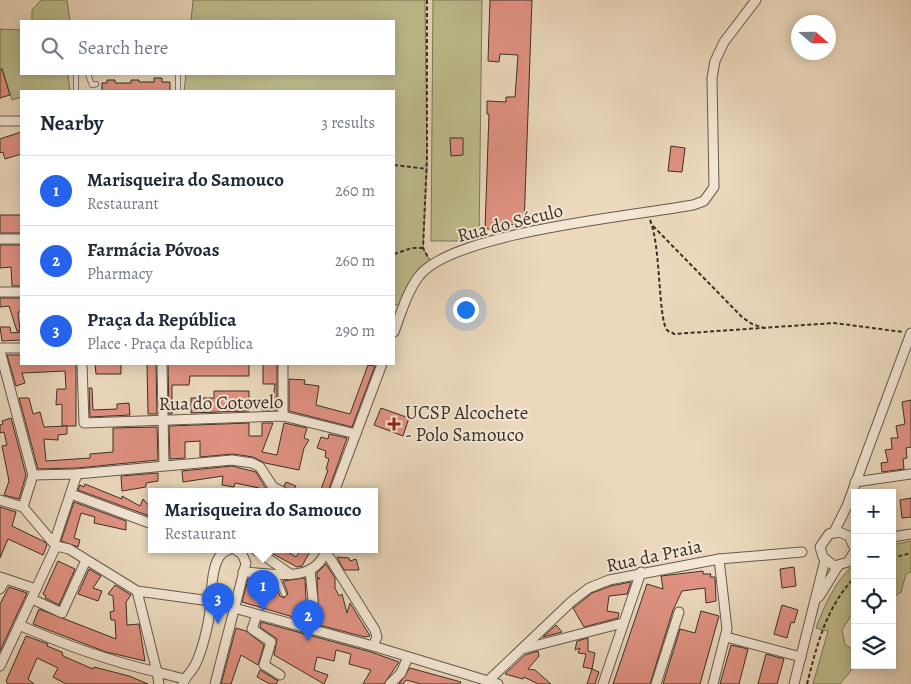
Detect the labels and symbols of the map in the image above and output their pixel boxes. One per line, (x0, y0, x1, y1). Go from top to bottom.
north arrow (791, 15, 836, 60)
street label: Rua do Século (454, 197, 566, 249)
your location (453, 297, 479, 323)
street label: Rua do Cotovelo (159, 389, 283, 417)
place label: UCSP Alcochete - Polo Samouco (405, 400, 528, 448)
marker: UCSP Alcochete - Polo Samouco (387, 417, 401, 431)
street label: Rua da Praia (604, 533, 704, 579)
pin: 1 (247, 570, 279, 611)
pin: 3 (202, 583, 234, 624)
pin: 2 (292, 600, 324, 641)

